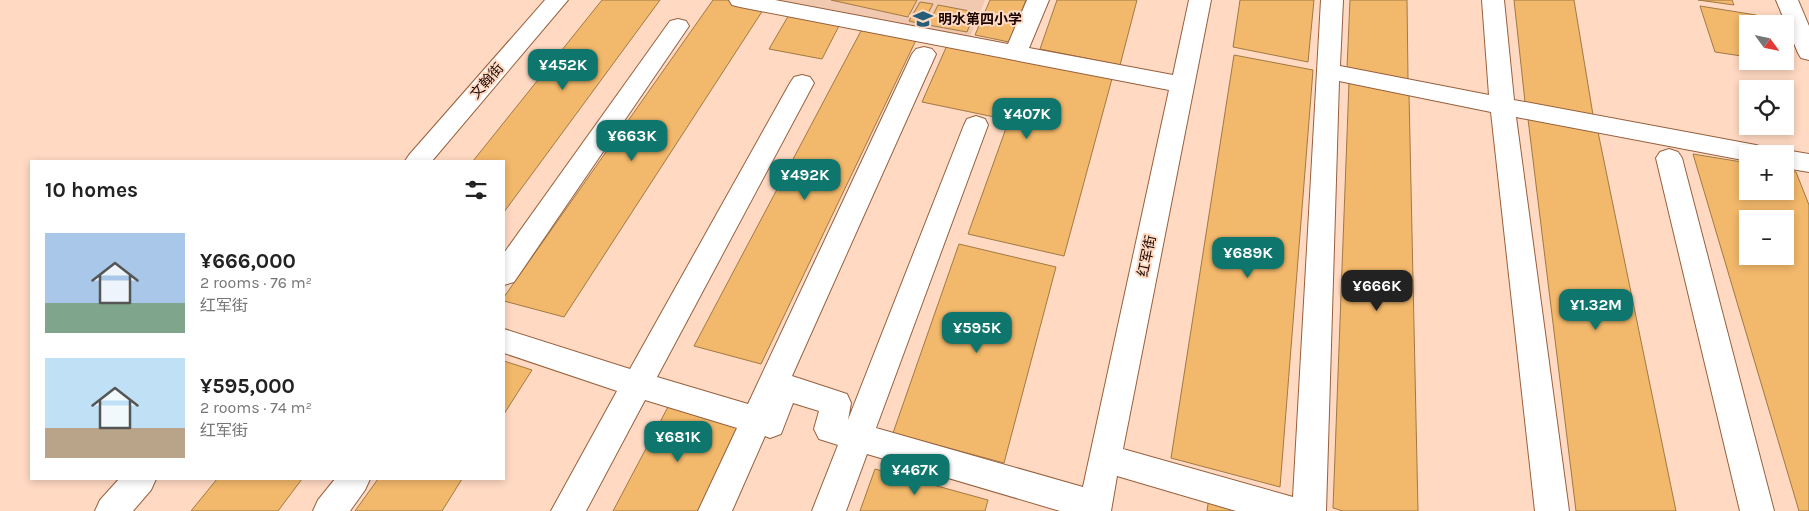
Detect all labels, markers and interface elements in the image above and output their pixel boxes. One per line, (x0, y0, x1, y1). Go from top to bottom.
school or university icon: 明水第四小学 (912, 8, 934, 30)
place label: 明水第四小学 (938, 11, 1022, 28)
north arrow (1739, 15, 1794, 70)
map controls (1739, 15, 1794, 265)
pin: ¥452K (528, 48, 598, 91)
text: ¥452K (539, 55, 587, 74)
street label: 文翰街 (467, 60, 507, 102)
button: locate (1739, 80, 1794, 135)
pin: ¥407K (992, 98, 1062, 140)
text: ¥407K (1003, 104, 1051, 123)
pin: ¥663K (597, 120, 667, 162)
text: ¥663K (607, 126, 657, 145)
button: + (1739, 145, 1794, 200)
pin: ¥492K (770, 158, 840, 201)
text: ¥492K (781, 165, 829, 184)
icon: filters (462, 176, 490, 204)
text: 10 homes (45, 178, 138, 202)
button: − (1739, 210, 1794, 265)
street label: 红军街 (1134, 234, 1160, 278)
pin: ¥689K (1213, 236, 1283, 279)
text: ¥689K (1223, 243, 1273, 262)
text: ¥666,000 (200, 249, 296, 273)
icon: home (85, 253, 145, 313)
pin: ¥666K (1342, 270, 1412, 312)
text: 2 rooms · 76 m² (200, 273, 312, 292)
text: ¥666K (1353, 276, 1401, 295)
pin: ¥1.32M (1555, 288, 1637, 331)
text: ¥1.32M (1570, 295, 1622, 314)
text: 红军街 (200, 296, 248, 315)
pin: ¥595K (942, 312, 1012, 354)
text: ¥595K (953, 318, 1001, 337)
text: ¥595,000 (200, 374, 295, 398)
icon: home (85, 378, 145, 438)
text: 2 rooms · 74 m² (200, 398, 312, 417)
pin: ¥681K (643, 420, 713, 463)
text: 红军街 (200, 421, 248, 440)
text: ¥681K (655, 427, 701, 446)
pin: ¥467K (880, 454, 950, 496)
text: ¥467K (891, 460, 939, 479)

